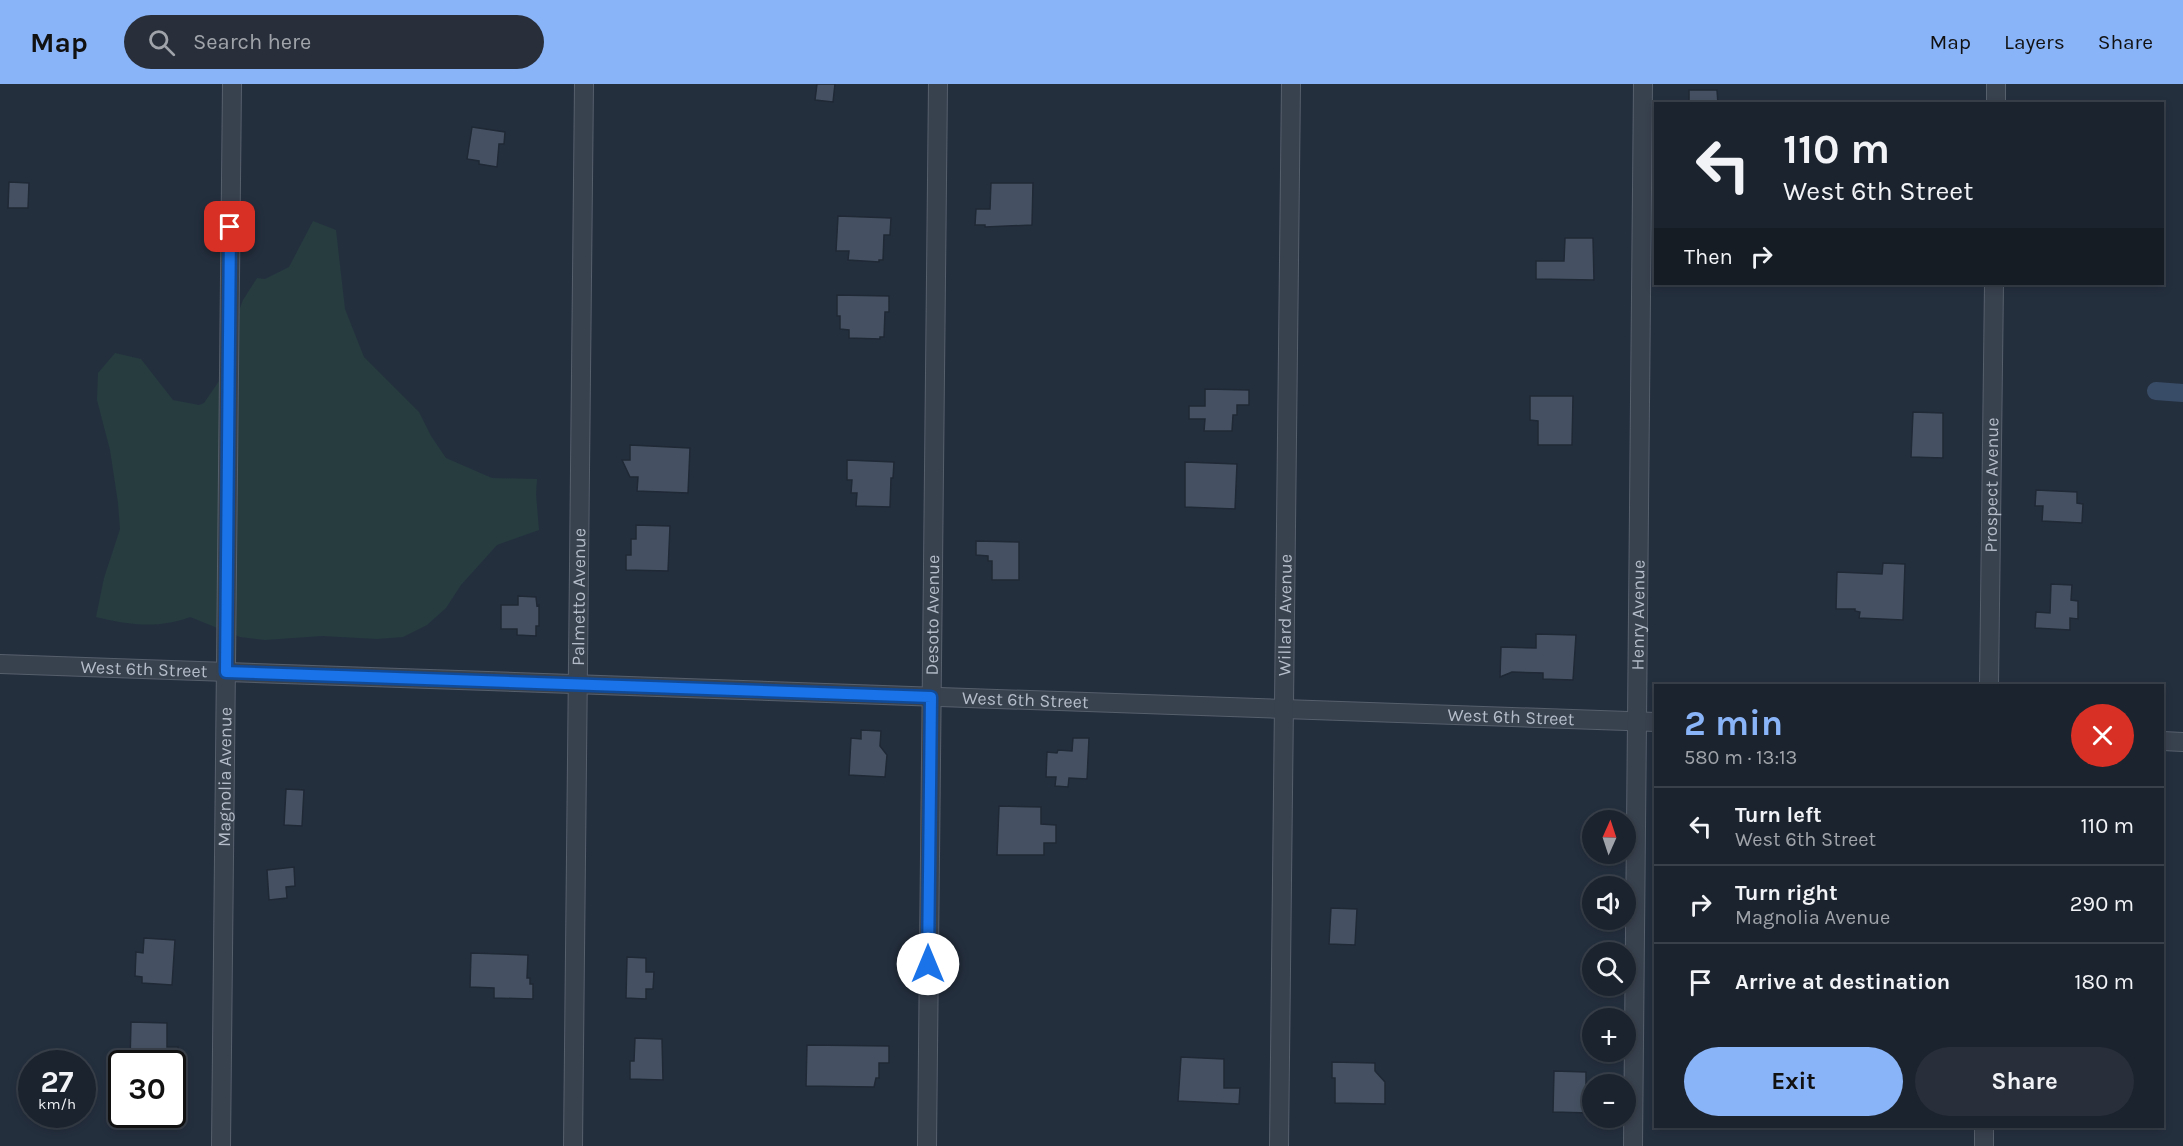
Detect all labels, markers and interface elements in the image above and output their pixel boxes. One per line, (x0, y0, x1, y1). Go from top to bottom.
search box (124, 15, 544, 69)
text: Map (30, 26, 88, 59)
icon: search (145, 26, 178, 59)
text: Search here (193, 29, 311, 55)
text: Map (1929, 30, 1971, 54)
text: Layers (2004, 30, 2065, 54)
text: Share (2098, 30, 2153, 54)
text: 110 m (1783, 124, 1890, 174)
icon: left (1684, 126, 1762, 204)
text: West 6th Street (1783, 175, 1973, 207)
pin (204, 201, 255, 252)
icon: arrive (213, 210, 246, 243)
icon: right (1745, 240, 1778, 273)
text: Then (1684, 244, 1733, 270)
street label: Prospect Avenue (1980, 417, 2003, 553)
street label: Palmetto Avenue (567, 528, 590, 666)
street label: Willard Avenue (1273, 554, 1297, 676)
street label: Desoto Avenue (921, 555, 944, 675)
street label: Henry Avenue (1626, 560, 1650, 670)
street label: West 6th Street (80, 656, 208, 682)
street label: West 6th Street (962, 687, 1089, 713)
text: 2 min (1684, 702, 1783, 744)
street label: West 6th Street (1447, 704, 1575, 730)
button: close (2071, 704, 2134, 767)
street label: Magnolia Avenue (213, 707, 237, 847)
text: 580 m · 13:13 (1684, 746, 1797, 769)
text: Turn left (1735, 802, 1822, 828)
north arrow (1582, 810, 1636, 864)
map controls (1582, 810, 1636, 1128)
icon: left (1684, 810, 1717, 843)
text: 110 m (2081, 813, 2134, 839)
text: West 6th Street (1735, 828, 1876, 851)
button: sound (1582, 876, 1636, 930)
text: Turn right (1735, 880, 1838, 906)
icon: right (1684, 888, 1717, 921)
text: 290 m (2070, 891, 2134, 917)
text: Magnolia Avenue (1735, 906, 1890, 929)
position arrow (896, 932, 960, 996)
button: search (1582, 942, 1636, 996)
icon: arrive (1684, 966, 1717, 999)
text: Arrive at destination (1735, 969, 1950, 995)
text: 180 m (2074, 969, 2134, 995)
button: + (1582, 1008, 1636, 1062)
button: Exit (1684, 1047, 1903, 1116)
button: Share (1915, 1047, 2134, 1116)
speed limit sign: 30 (108, 1050, 186, 1128)
text: 27 (40, 1064, 74, 1100)
button: − (1582, 1074, 1636, 1128)
text: km/h (38, 1095, 76, 1113)

